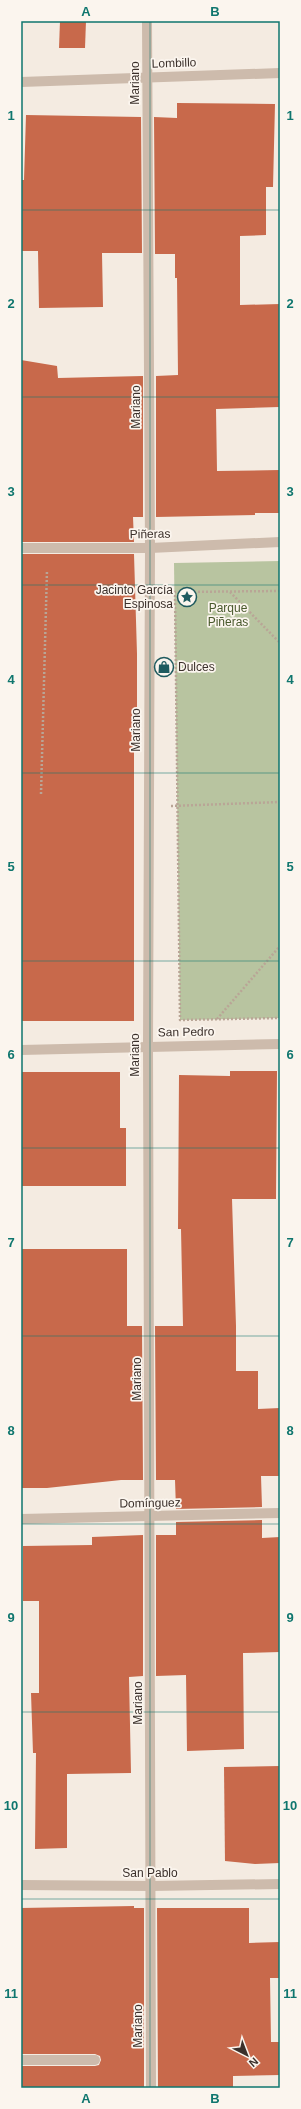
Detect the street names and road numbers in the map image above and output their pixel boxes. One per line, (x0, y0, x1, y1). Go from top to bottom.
street label: Lombillo (151, 55, 197, 71)
street label: Mariano (128, 61, 142, 105)
street label: Mariano (129, 385, 143, 429)
street label: Piñeras (130, 527, 170, 541)
street label: Mariano (129, 708, 143, 752)
street label: San Pedro (158, 1025, 215, 1039)
street label: Mariano (128, 1033, 142, 1077)
street label: Mariano (130, 1357, 144, 1401)
street label: Domínguez (119, 1495, 181, 1511)
street label: Mariano (131, 1681, 145, 1725)
street label: San Pablo (122, 1866, 178, 1880)
street label: Mariano (131, 2004, 145, 2048)

